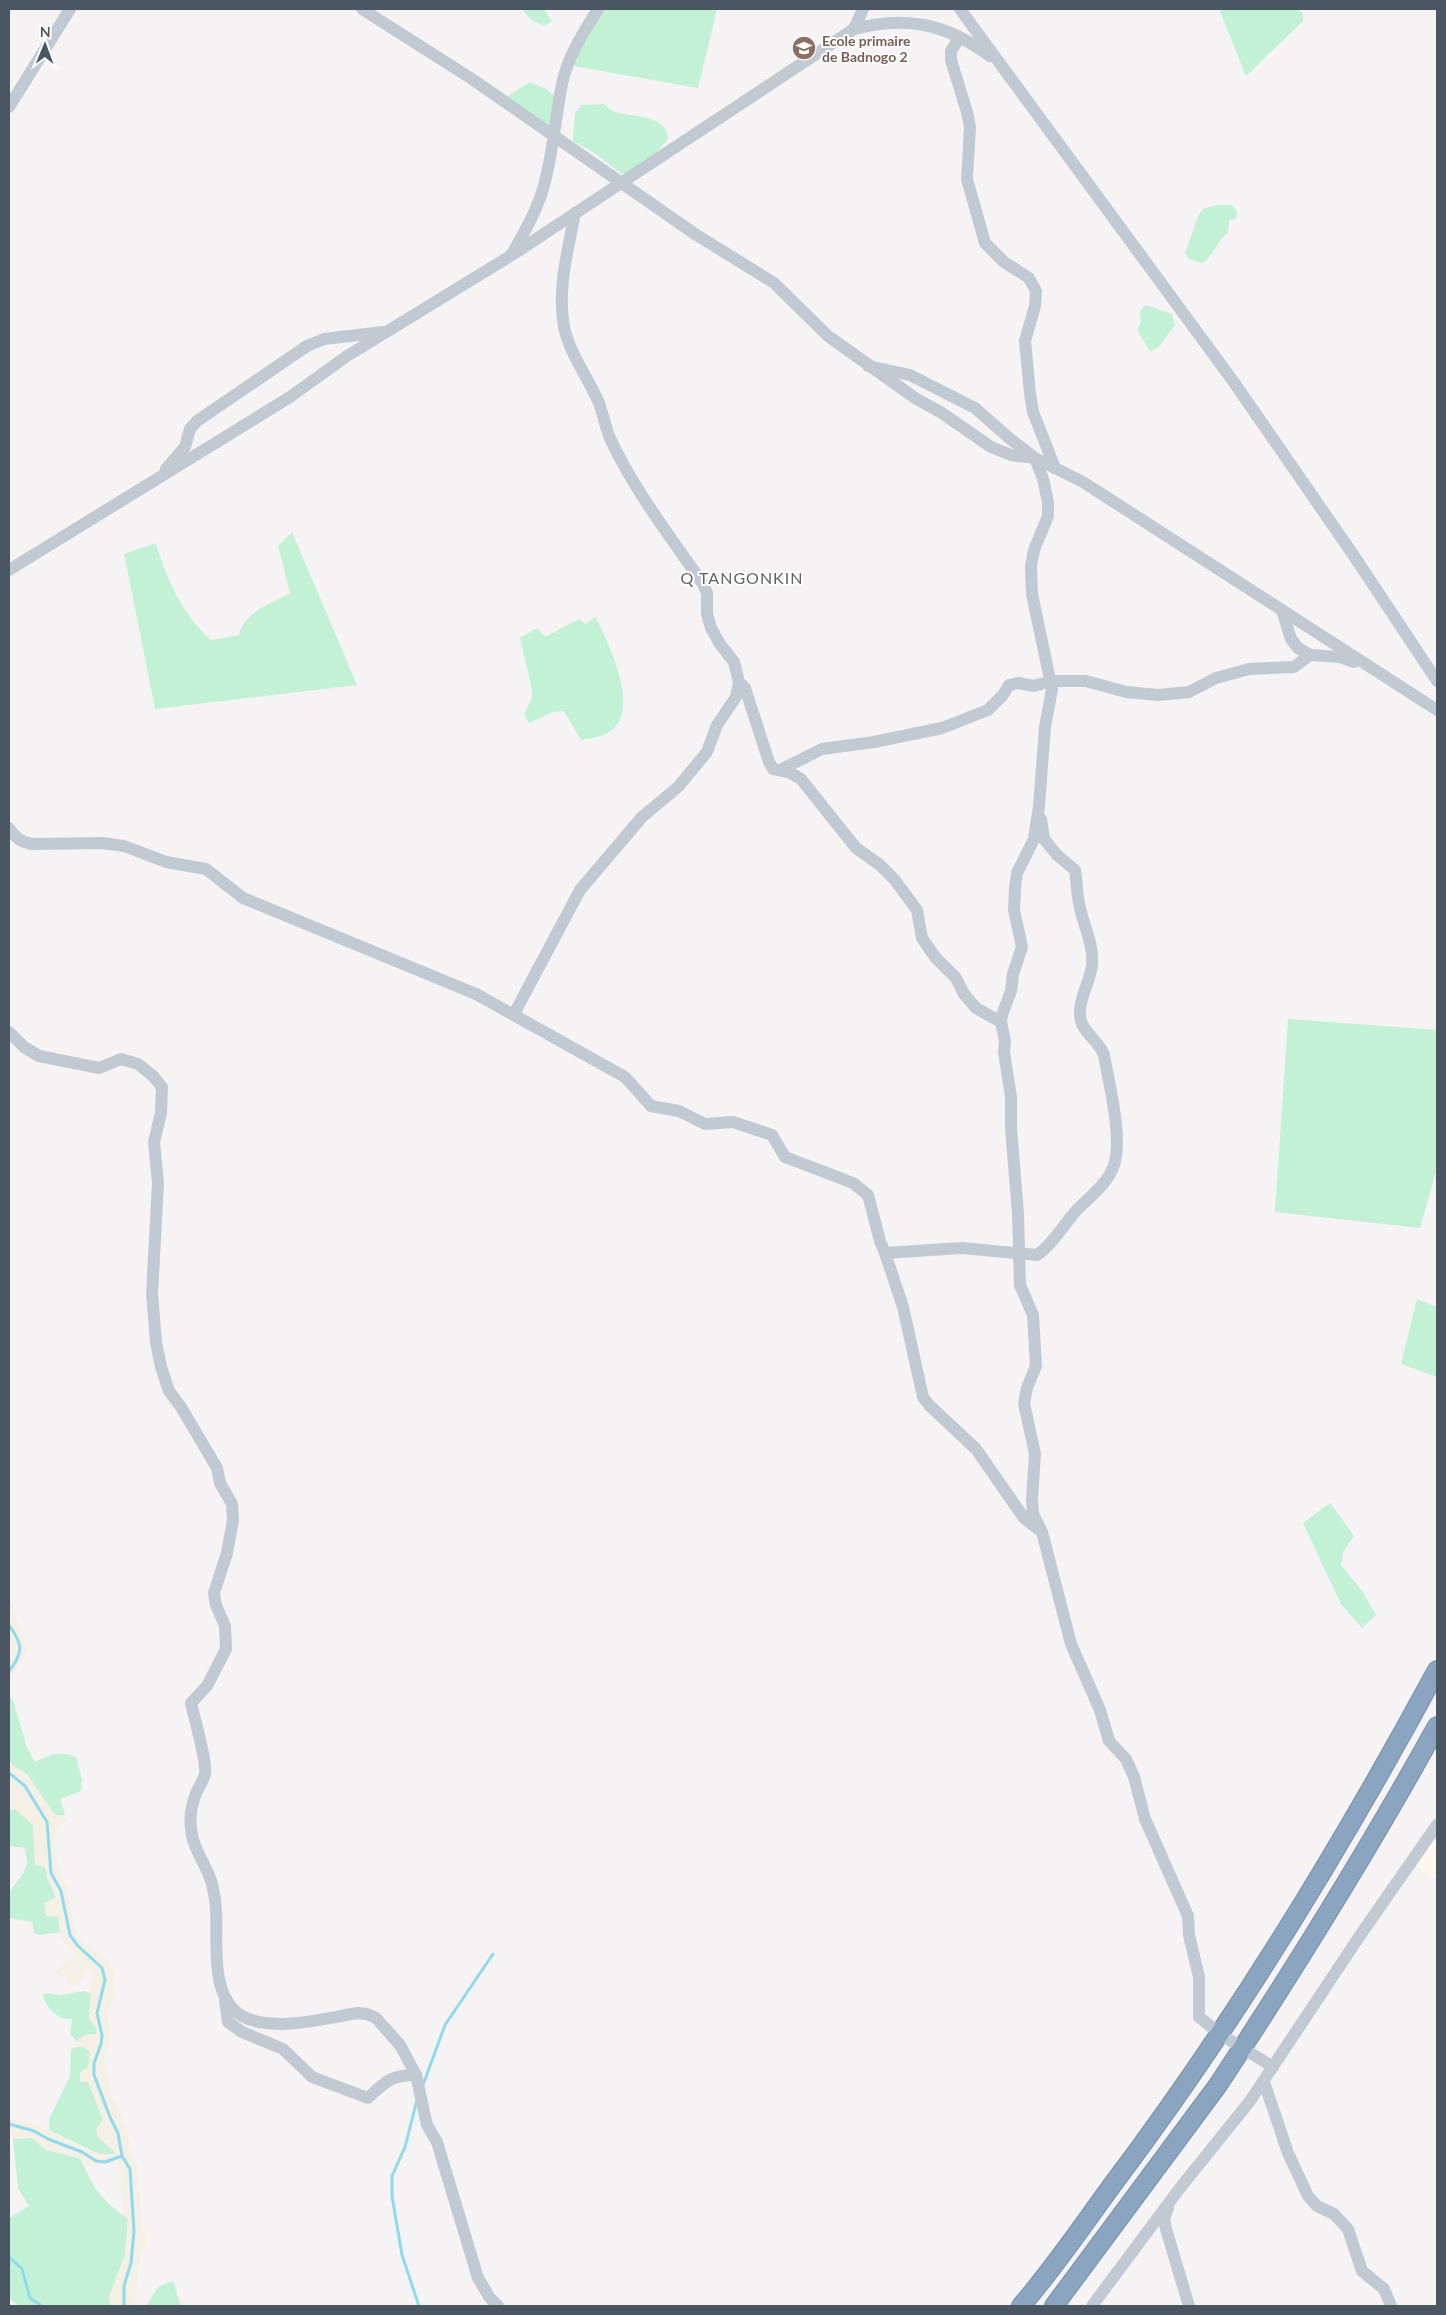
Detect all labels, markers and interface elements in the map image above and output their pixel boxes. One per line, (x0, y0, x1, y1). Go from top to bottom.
north arrow (20, 20, 70, 70)
text: N (40, 23, 51, 40)
place label: Ecole primaire de Badnogo 2 (822, 32, 911, 65)
school or university icon: Ecole primaire de Badnogo 2 (791, 35, 817, 61)
district label: Q TANGONKIN (681, 568, 803, 587)

